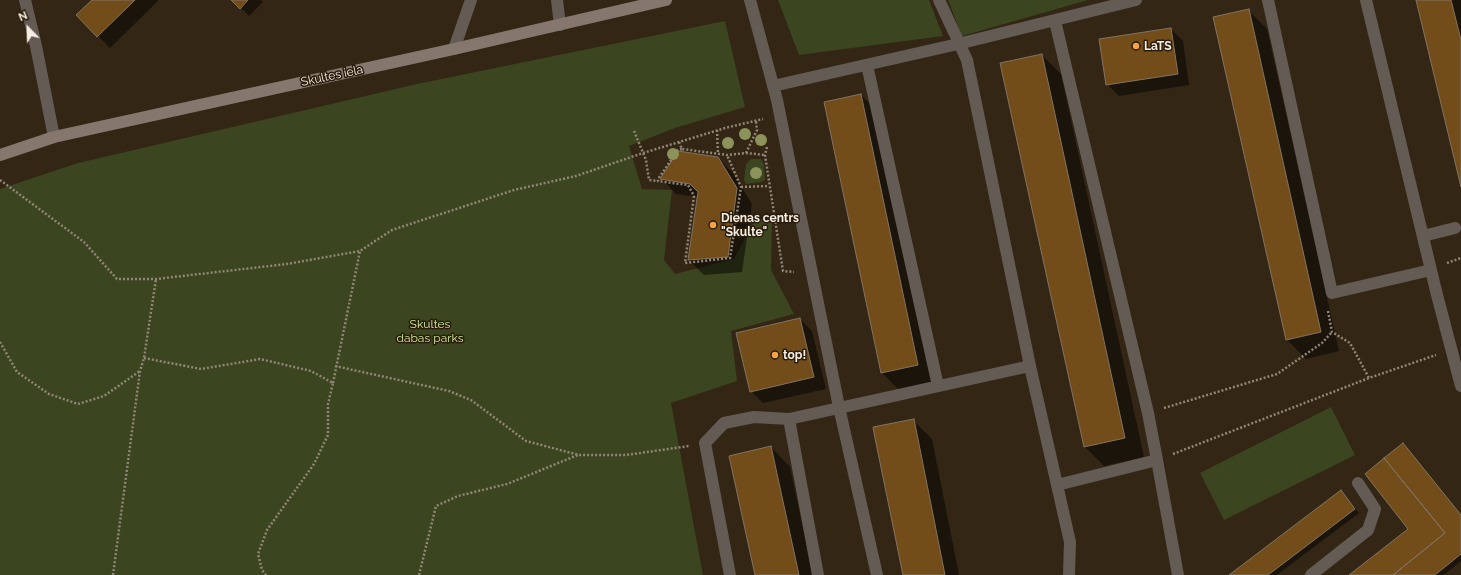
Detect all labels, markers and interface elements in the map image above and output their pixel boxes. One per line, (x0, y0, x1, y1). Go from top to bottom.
north arrow (8, 8, 48, 48)
text: N (17, 9, 30, 24)
place label: LaTS (1144, 39, 1172, 53)
marker: LaTS (1131, 41, 1141, 51)
street label: Skultes iela (300, 62, 364, 90)
place label: Dienas centrs "Skulte" (721, 211, 799, 239)
marker: Dienas centrs "Skulte" (708, 220, 718, 230)
park label: Skultes dabas parks (396, 317, 464, 345)
place label: top! (783, 348, 806, 362)
marker: top! (770, 350, 780, 360)

